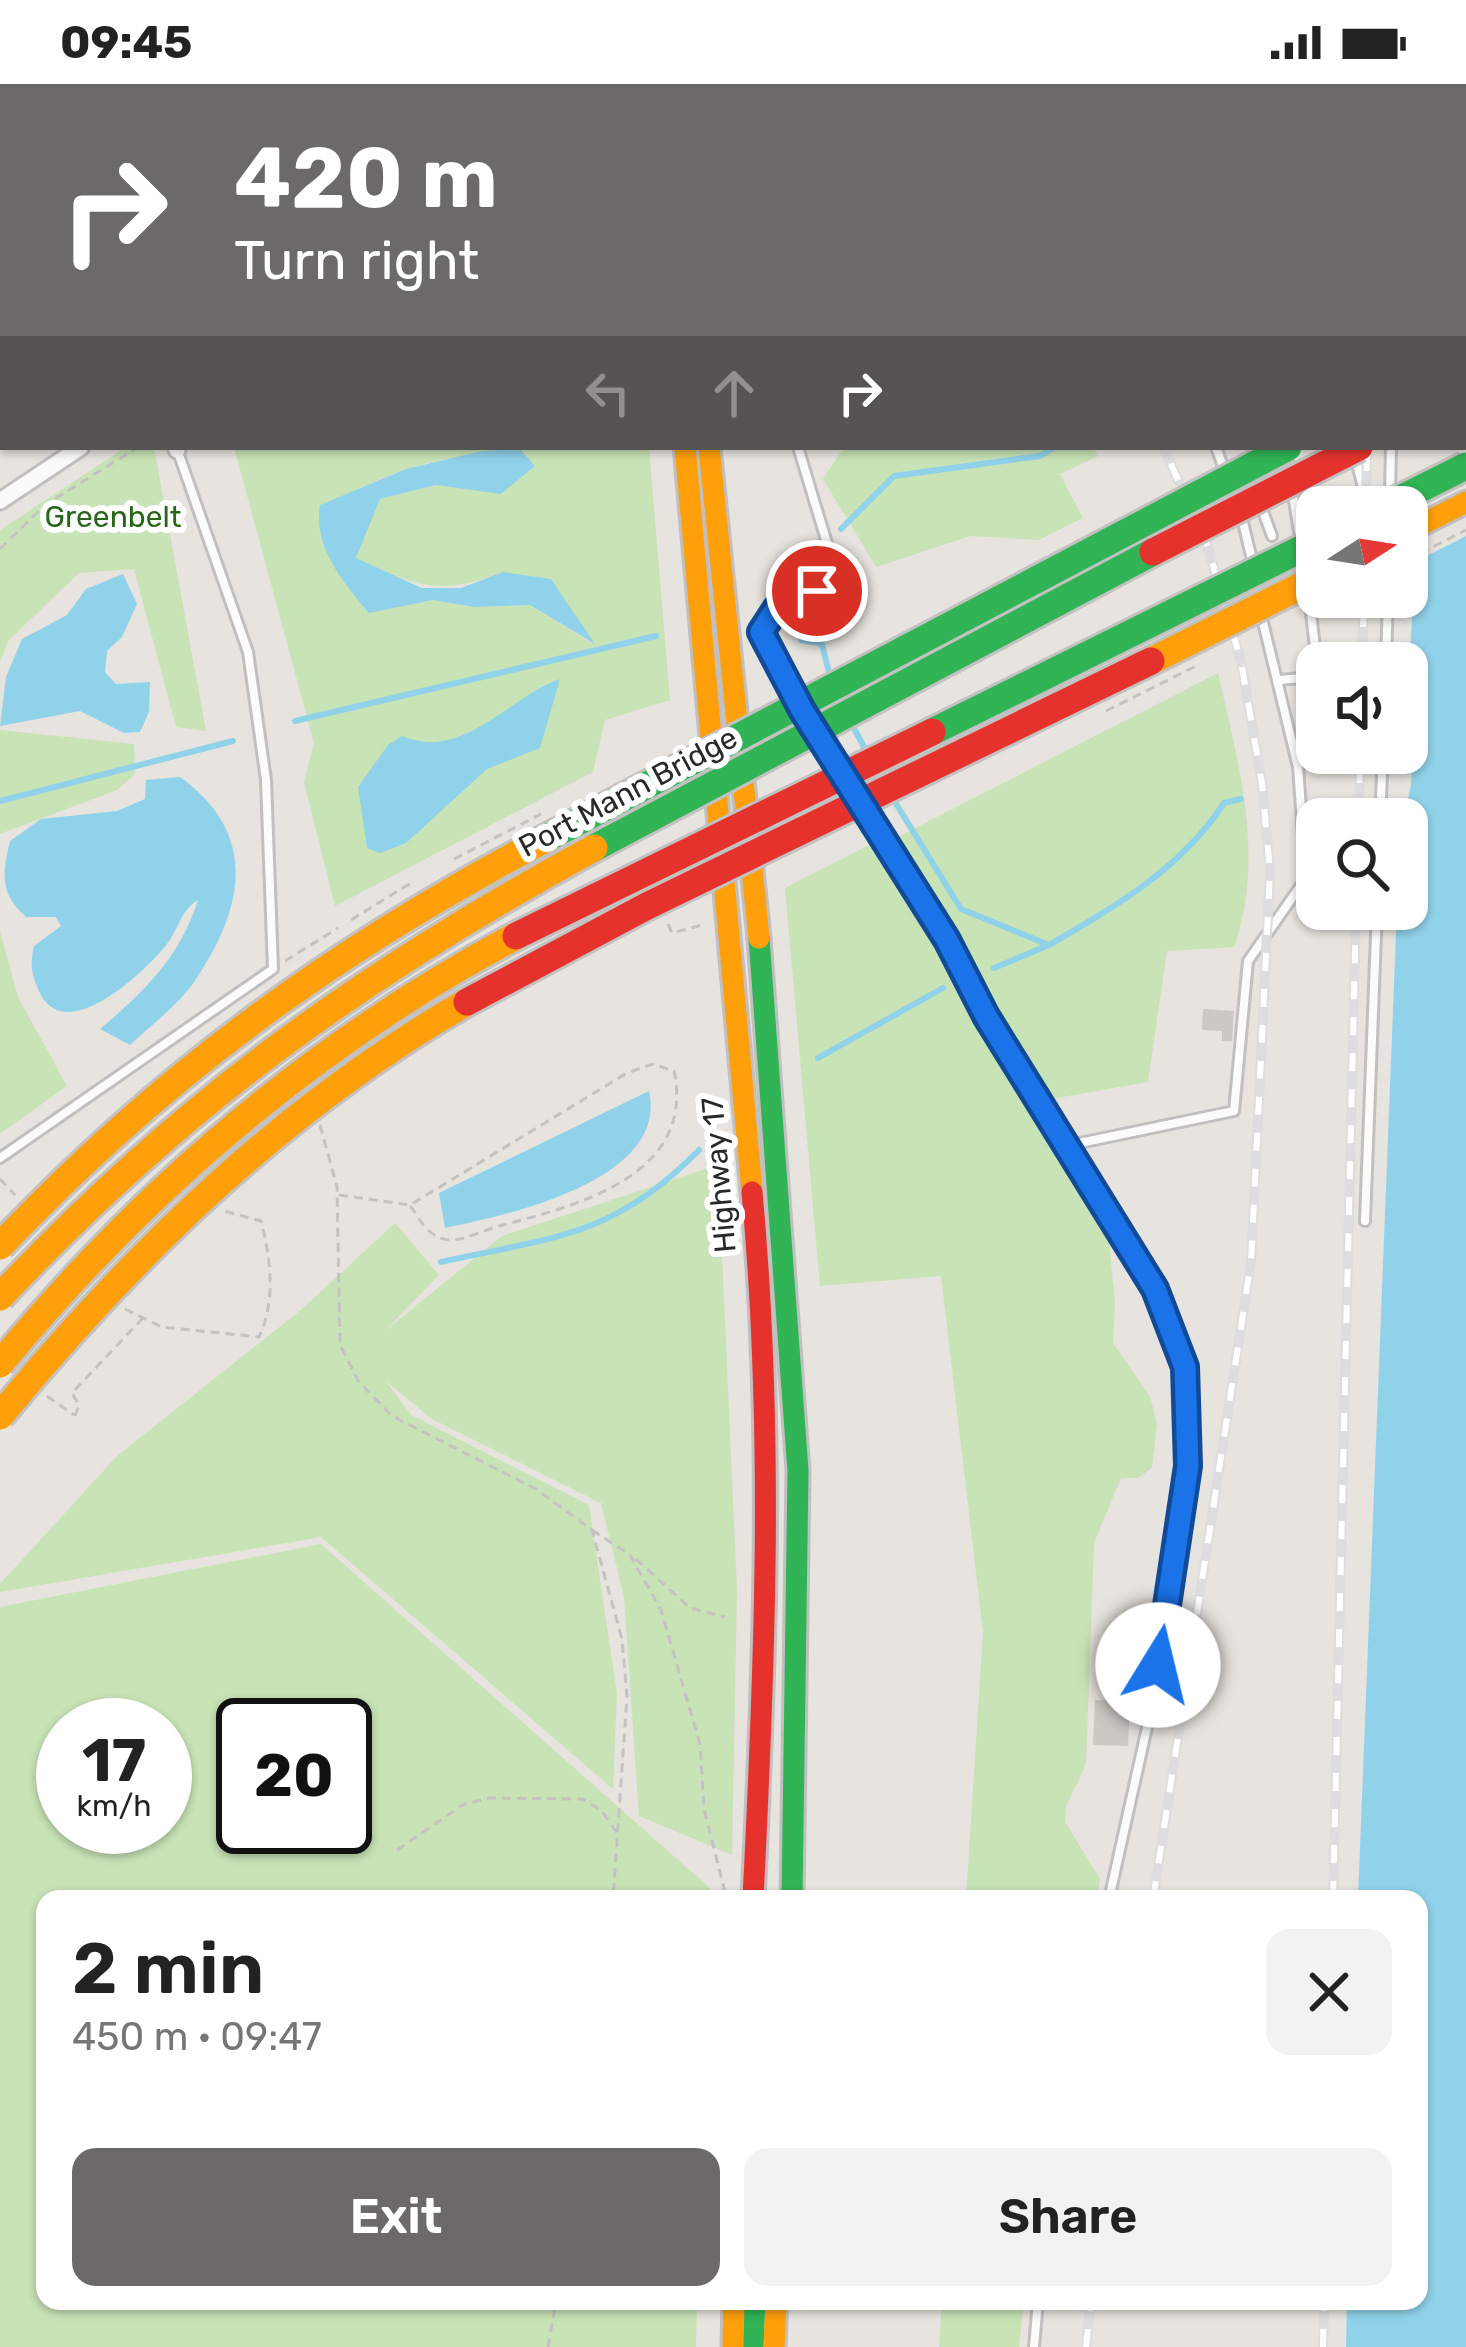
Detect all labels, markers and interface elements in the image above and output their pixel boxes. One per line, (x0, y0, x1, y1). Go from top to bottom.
text: 09:45 (60, 16, 192, 69)
text: 420 m (234, 128, 498, 228)
icon: right (36, 132, 192, 288)
text: Turn right (234, 229, 479, 293)
icon: left (575, 360, 641, 426)
icon: ahead (701, 360, 767, 426)
icon: right (827, 360, 893, 426)
north arrow (1296, 486, 1428, 618)
map controls (1296, 486, 1428, 930)
park label: Greenbelt (45, 499, 182, 535)
pin (766, 540, 868, 642)
icon: arrive (784, 558, 850, 624)
button: sound (1296, 642, 1428, 774)
street label: Port Mann Bridge (513, 719, 743, 865)
button: search (1296, 798, 1428, 930)
street label: Highway 17 (694, 1096, 744, 1254)
position arrow (1095, 1602, 1221, 1728)
speed limit sign: 20 (216, 1698, 372, 1854)
text: 17 (82, 1725, 146, 1796)
text: km/h (77, 1788, 151, 1824)
text: 2 min (72, 1926, 264, 2011)
button: close (1266, 1929, 1392, 2055)
text: 450 m · 09:47 (72, 2014, 322, 2060)
button: Exit (72, 2148, 720, 2286)
button: Share (744, 2148, 1392, 2286)

